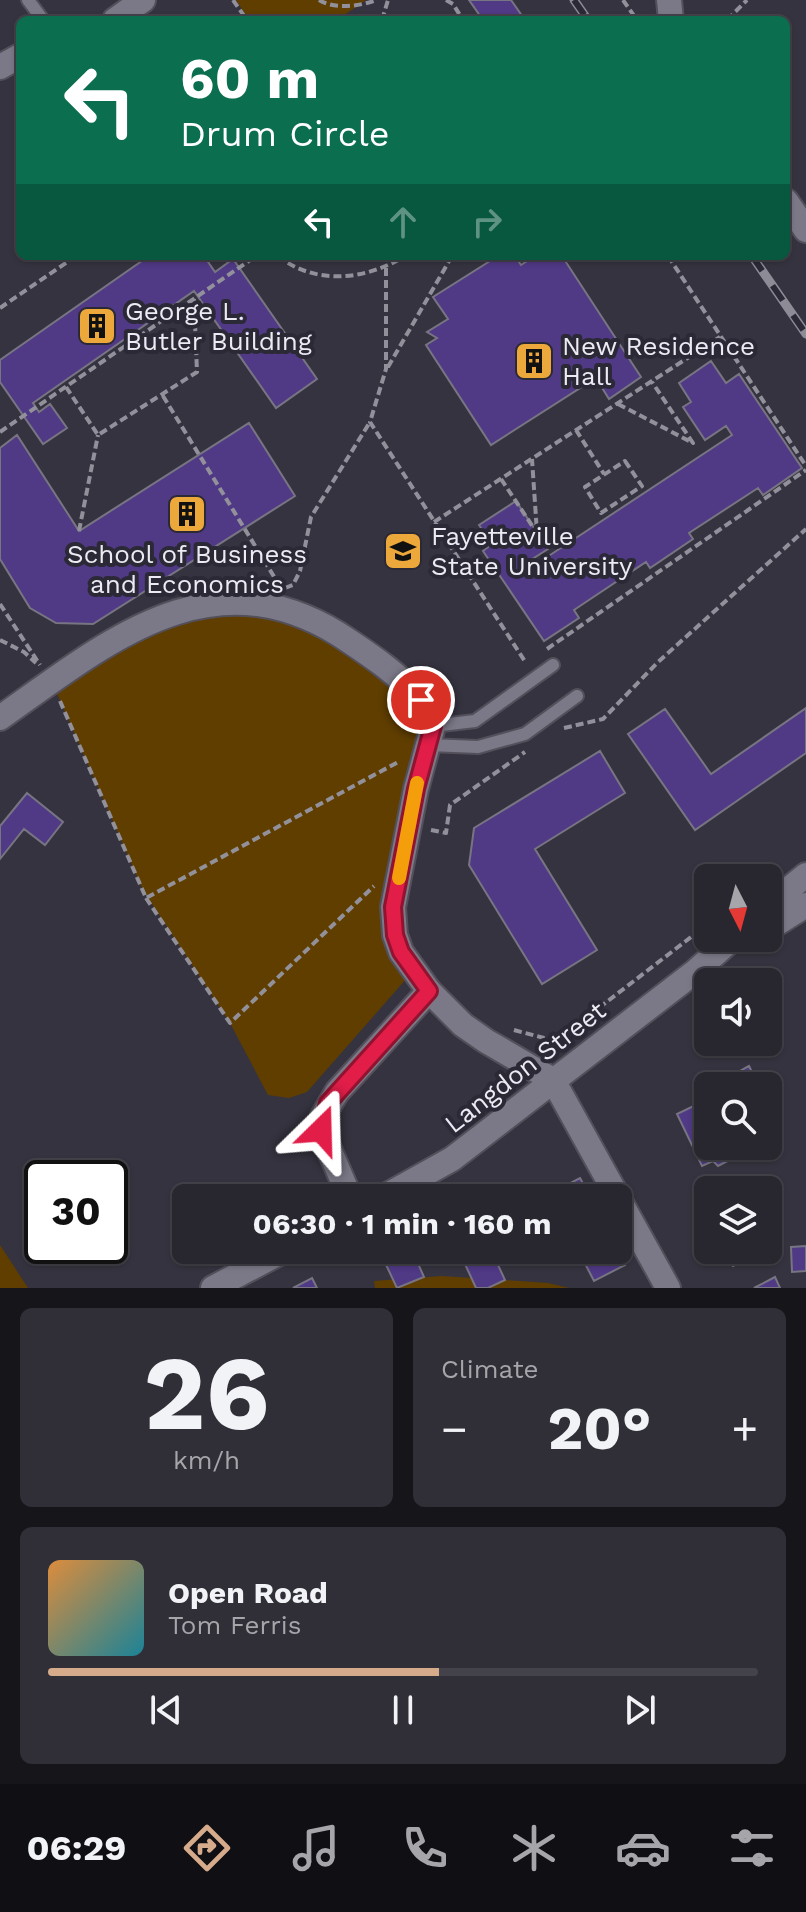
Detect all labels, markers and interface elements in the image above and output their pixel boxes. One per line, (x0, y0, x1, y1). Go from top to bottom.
text: 60 m (180, 46, 319, 112)
icon: left (48, 48, 152, 152)
text: Drum Circle (180, 113, 390, 155)
icon: left (297, 200, 341, 244)
icon: ahead (381, 200, 425, 244)
icon: right (465, 200, 509, 244)
place label: George L. Butler Building (125, 296, 312, 356)
building icon: George L. Butler Building (76, 305, 118, 347)
place label: New Residence Hall (562, 331, 755, 391)
building icon: New Residence Hall (513, 340, 555, 382)
building icon: School of Business and Economics (166, 493, 208, 535)
place label: Fayetteville State University (431, 521, 633, 581)
school or university icon: Fayetteville State University (382, 530, 424, 572)
place label: School of Business and Economics (67, 539, 307, 599)
pin (387, 666, 455, 734)
icon: arrive (399, 678, 443, 722)
north arrow (694, 864, 782, 952)
map controls (694, 864, 782, 1264)
button: sound (694, 968, 782, 1056)
street label: Langdon Street (439, 995, 611, 1139)
button: search (694, 1072, 782, 1160)
position arrow (279, 1088, 363, 1172)
speed limit sign: 30 (24, 1160, 128, 1264)
button: layers (694, 1176, 782, 1264)
text: 06:30 · 1 min · 160 m (253, 1206, 551, 1241)
text: 26 (143, 1332, 270, 1454)
text: Climate (441, 1354, 539, 1384)
text: 20° (547, 1393, 652, 1464)
text: − (441, 1403, 468, 1455)
text: + (731, 1403, 758, 1455)
text: km/h (173, 1445, 240, 1475)
text: Open Road (168, 1575, 328, 1610)
text: Tom Ferris (168, 1610, 301, 1640)
icon: previous (144, 1688, 188, 1732)
icon: pause (381, 1688, 425, 1732)
icon: next (618, 1688, 662, 1732)
icon: directions (179, 1820, 235, 1876)
icon: music (288, 1820, 344, 1876)
icon: phone (397, 1820, 453, 1876)
icon: climate (506, 1820, 562, 1876)
icon: car (615, 1820, 671, 1876)
icon: filters (724, 1820, 780, 1876)
text: 06:29 (26, 1827, 126, 1869)

